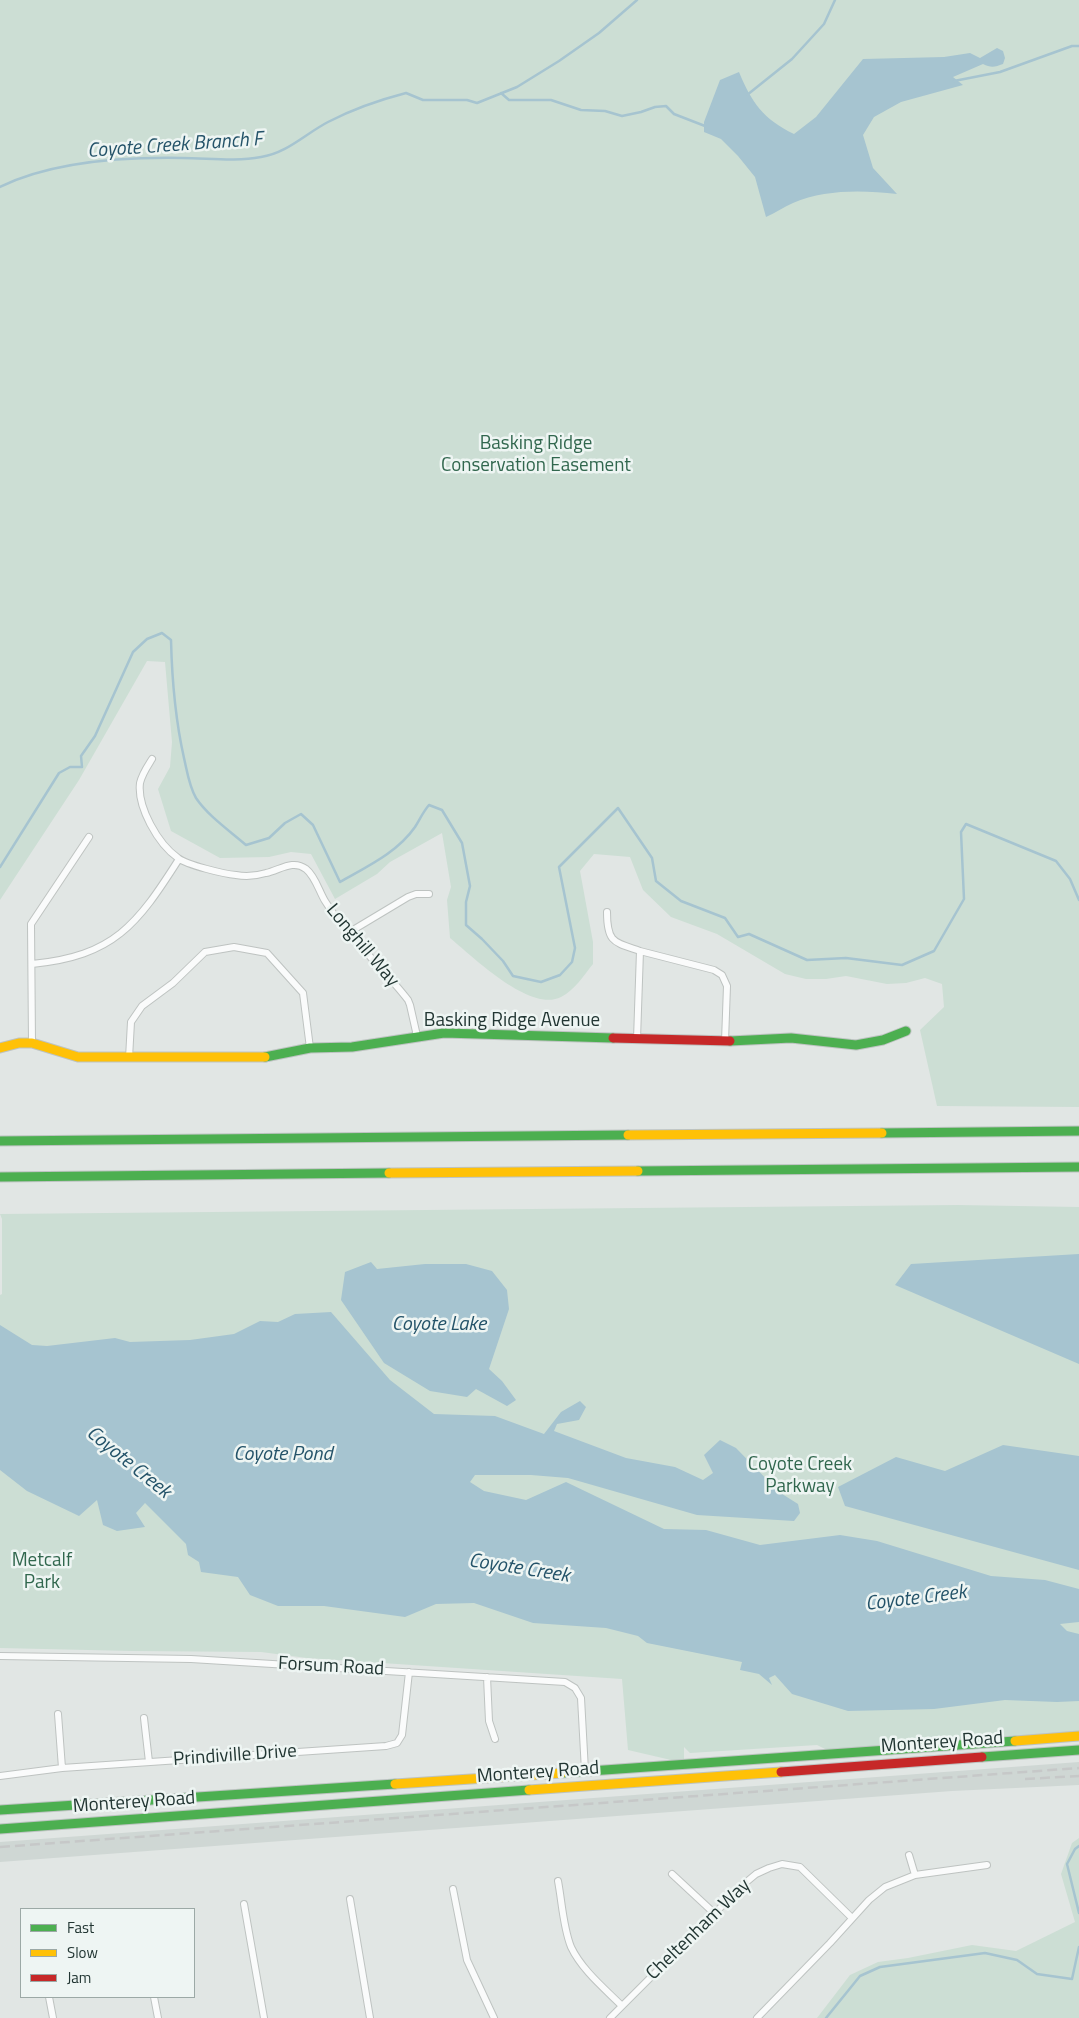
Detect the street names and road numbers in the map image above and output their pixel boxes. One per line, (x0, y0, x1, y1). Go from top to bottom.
street label: Longhill Way (321, 900, 403, 992)
street label: Basking Ridge Avenue (424, 1010, 600, 1032)
street label: Forsum Road (277, 1653, 385, 1681)
street label: Monterey Road (880, 1727, 1004, 1759)
street label: Prindiville Drive (172, 1740, 298, 1772)
street label: Monterey Road (476, 1757, 600, 1789)
street label: Monterey Road (72, 1787, 196, 1819)
street label: Cheltenham Way (642, 1875, 756, 1985)

